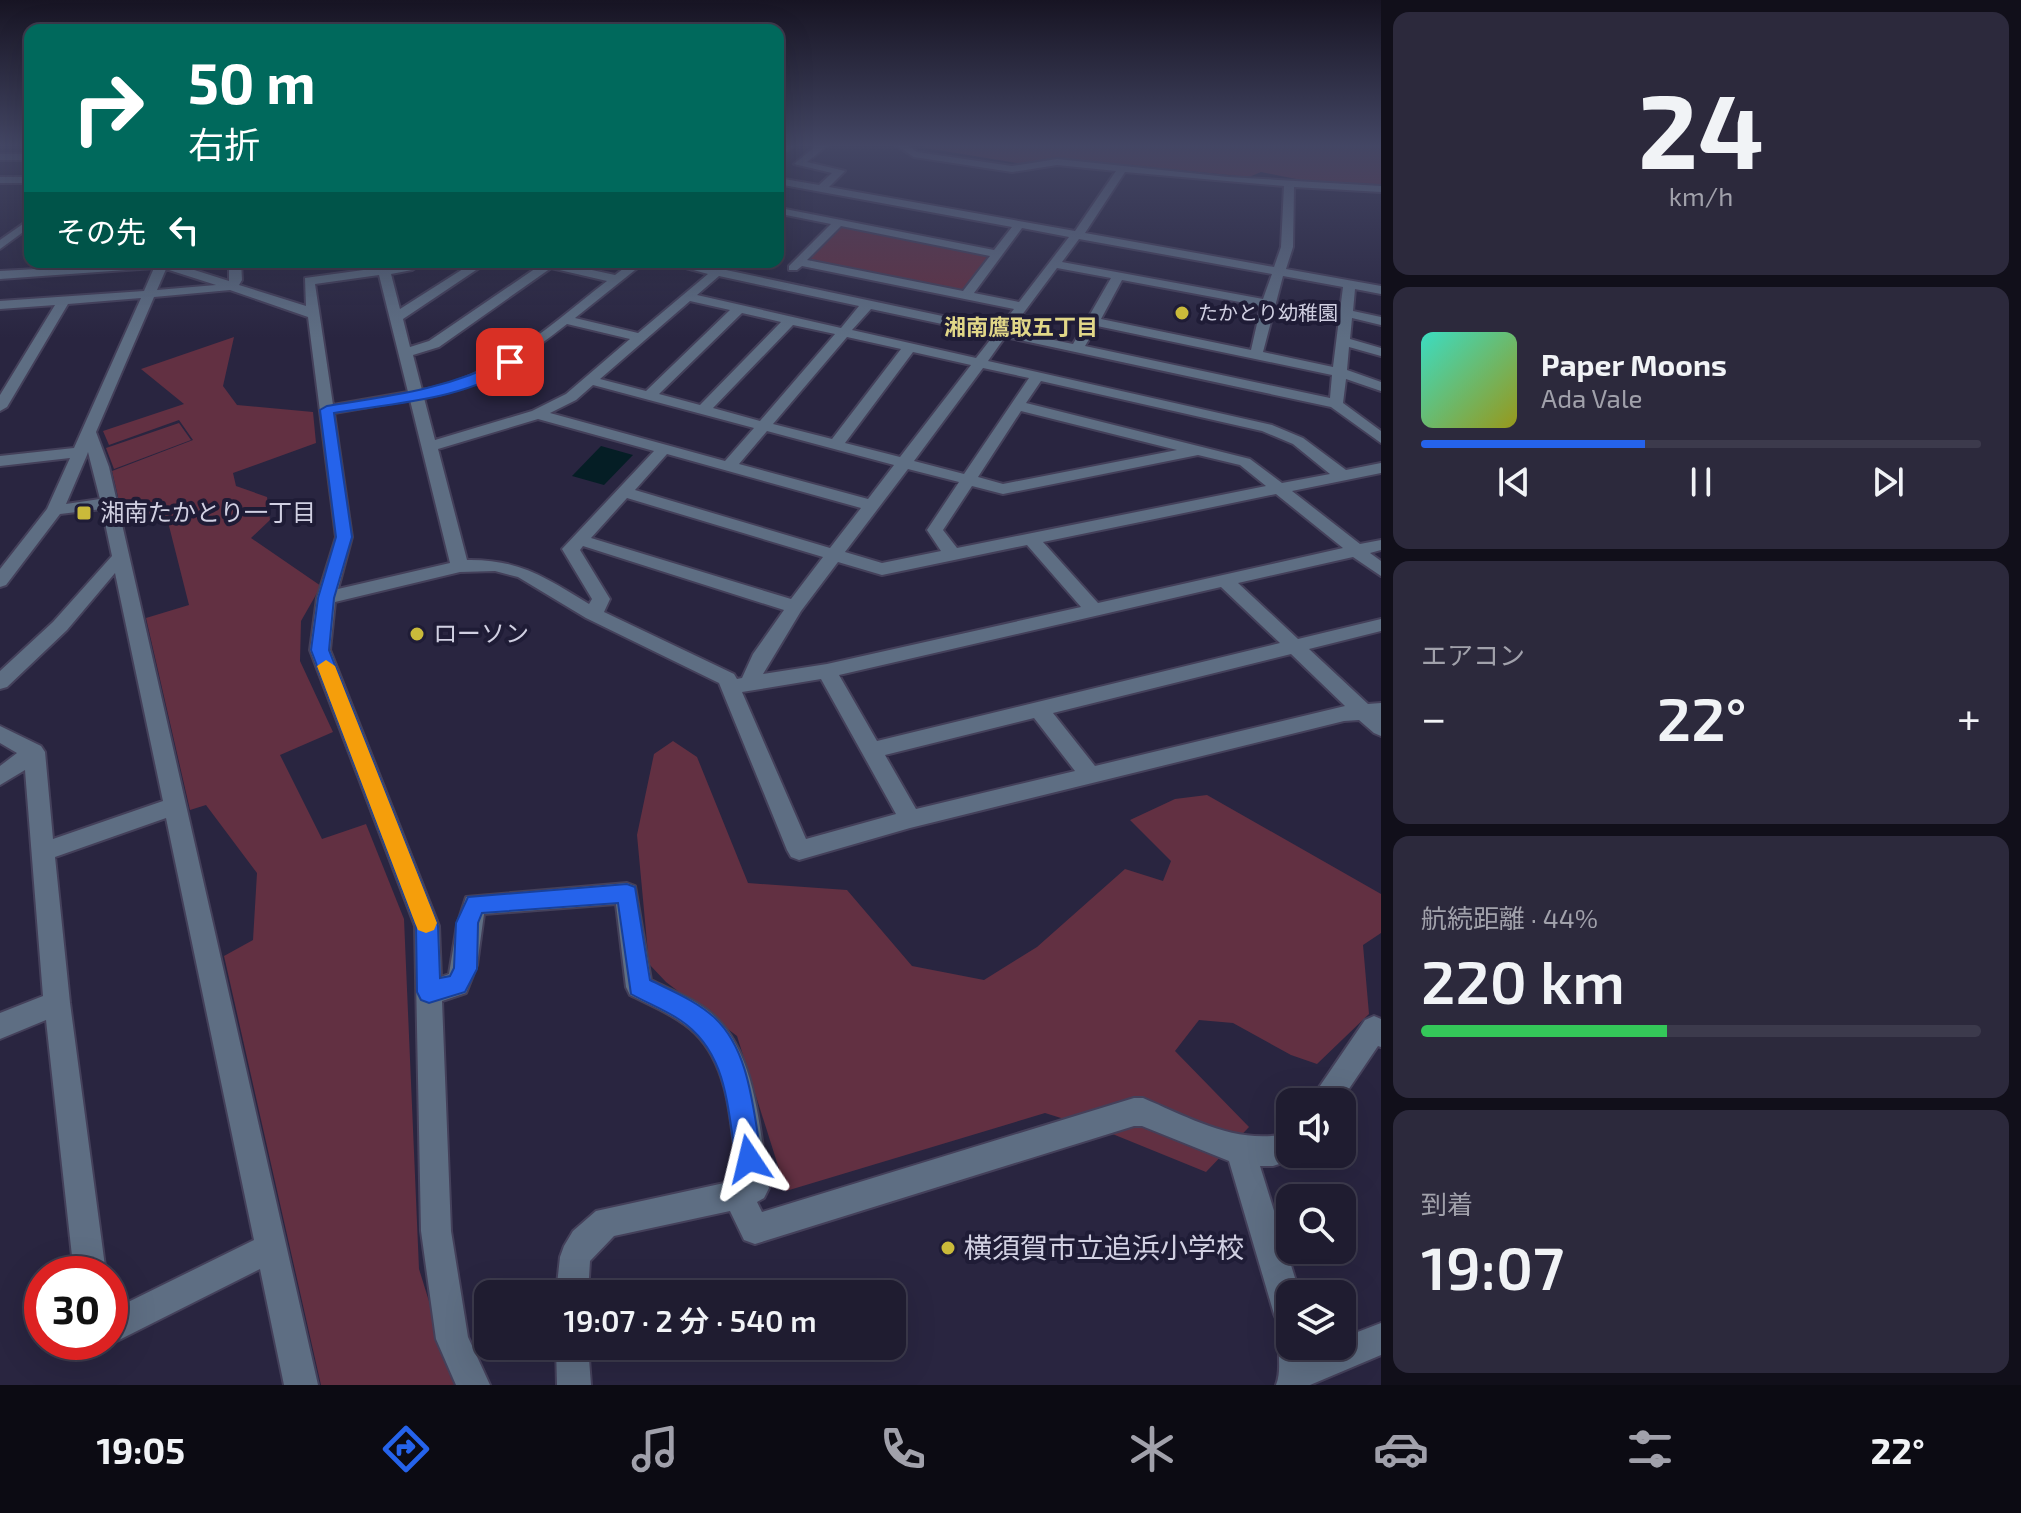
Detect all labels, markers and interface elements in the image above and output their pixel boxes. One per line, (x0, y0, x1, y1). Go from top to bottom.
text: 50 m (188, 48, 316, 115)
icon: right (56, 56, 160, 160)
text: 24 (1638, 65, 1764, 190)
text: 右折 (188, 122, 260, 165)
text: km/h (1669, 180, 1733, 211)
icon: left (162, 208, 206, 252)
text: その先 (56, 213, 146, 249)
place label: たかとり幼稚園 (1198, 300, 1338, 324)
marker: たかとり幼稚園 (1173, 304, 1191, 322)
district label: 湘南鷹取五丁目 (944, 313, 1098, 339)
pin (476, 328, 544, 396)
icon: arrive (488, 340, 532, 384)
text: Paper Moons (1541, 346, 1727, 382)
text: Ada Vale (1541, 382, 1643, 413)
icon: previous (1492, 460, 1536, 504)
icon: pause (1679, 460, 1723, 504)
icon: next (1866, 460, 1910, 504)
place label: 湘南たかとり一丁目 (100, 497, 316, 526)
marker: 湘南たかとり一丁目 (75, 504, 93, 522)
place label: ローソン (433, 618, 529, 647)
marker: ローソン (408, 625, 426, 643)
text: エアコン (1421, 639, 1525, 670)
text: 22° (1657, 681, 1747, 753)
text: − (1421, 690, 1447, 743)
text: + (1957, 690, 1981, 743)
text: 航続距離 · 44% (1421, 902, 1598, 933)
text: 220 km (1421, 944, 1625, 1016)
map controls (1276, 1088, 1356, 1360)
button: sound (1276, 1088, 1356, 1168)
position arrow (707, 1117, 791, 1201)
button: search (1276, 1184, 1356, 1264)
text: 到着 (1421, 1188, 1473, 1219)
place label: 横須賀市立追浜小学校 (964, 1230, 1244, 1264)
text: 19:07 (1421, 1230, 1564, 1302)
marker: 横須賀市立追浜小学校 (939, 1239, 957, 1257)
speed limit sign: 30 (24, 1256, 128, 1360)
button: layers (1276, 1280, 1356, 1360)
text: 19:07 · 2 分 · 540 m (563, 1302, 817, 1338)
icon: directions (378, 1421, 434, 1477)
icon: music (627, 1421, 683, 1477)
icon: phone (875, 1421, 931, 1477)
icon: climate (1124, 1421, 1180, 1477)
icon: car (1373, 1421, 1429, 1477)
icon: filters (1622, 1421, 1678, 1477)
text: 19:05 (96, 1428, 185, 1471)
text: 22° (1870, 1428, 1925, 1471)

